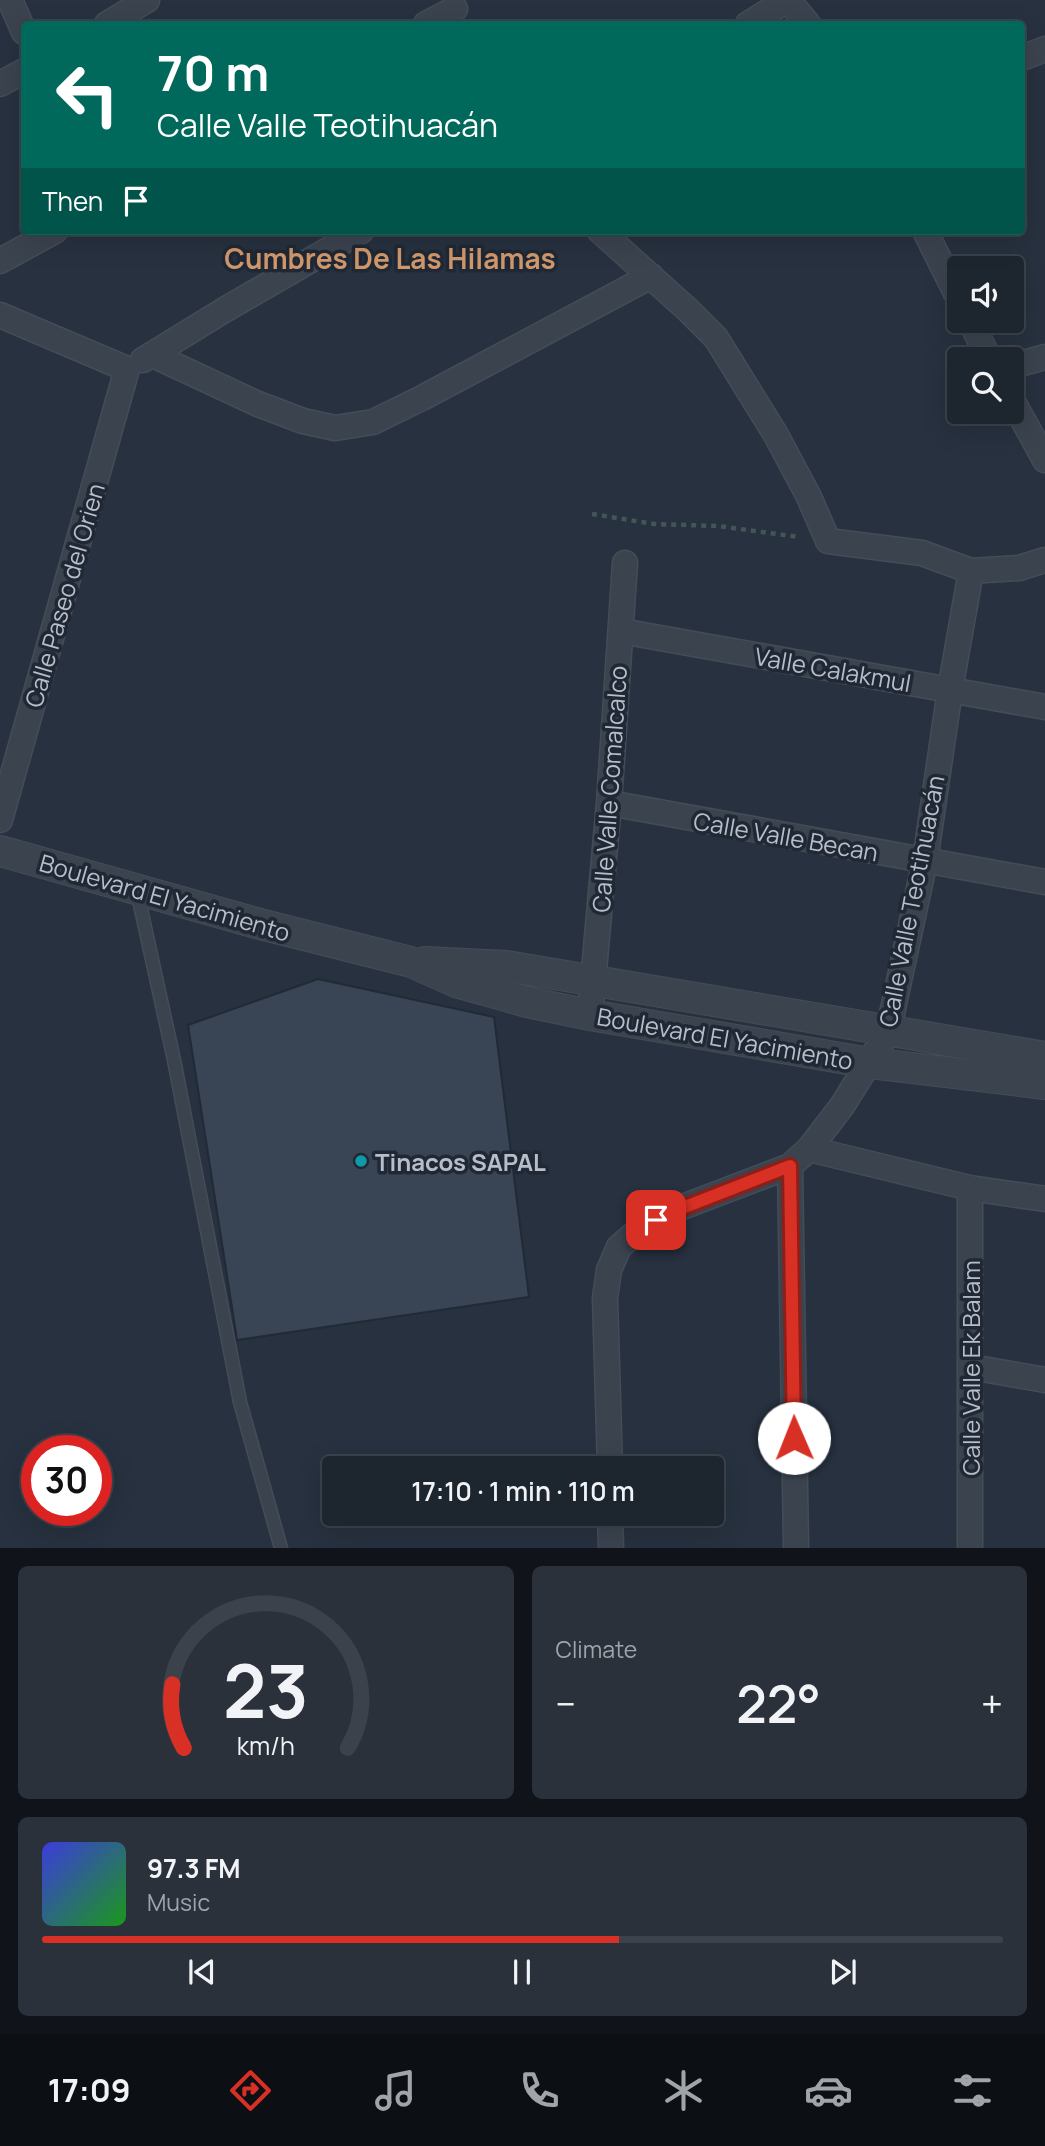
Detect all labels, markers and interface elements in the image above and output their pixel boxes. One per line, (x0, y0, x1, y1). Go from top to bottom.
text: 70 m (157, 39, 269, 106)
icon: left (42, 49, 133, 140)
text: Calle Valle Teotihuacán (157, 103, 498, 147)
icon: arrive (117, 182, 155, 220)
text: Then (42, 183, 103, 219)
district label: Cumbres De Las Hilamas (224, 239, 556, 277)
map controls (947, 256, 1024, 424)
button: sound (947, 256, 1024, 333)
button: search (947, 347, 1024, 424)
street label: Calle Paseo del Orien (16, 479, 112, 711)
street label: Valle Calakmul (752, 639, 914, 699)
street label: Calle Valle Comalcalco (584, 665, 634, 913)
street label: Calle Valle Teotihuacán (870, 772, 952, 1030)
street label: Calle Valle Becan (691, 804, 881, 868)
street label: Boulevard El Yacimiento (36, 845, 294, 949)
street label: Boulevard El Yacimiento (595, 999, 855, 1077)
place label: Tinacos SAPAL (375, 1145, 546, 1178)
marker: Tinacos SAPAL (353, 1153, 369, 1169)
pin (626, 1190, 686, 1250)
icon: arrive (637, 1201, 675, 1239)
street label: Calle Valle Ek Balam (954, 1260, 987, 1476)
position arrow (757, 1401, 831, 1475)
speed limit sign: 30 (21, 1435, 112, 1526)
text: 17:10 · 1 min · 110 m (411, 1473, 635, 1509)
text: Climate (556, 1633, 637, 1665)
text: 23 (223, 1641, 309, 1741)
text: 22° (736, 1668, 821, 1739)
text: − (556, 1677, 576, 1729)
text: + (981, 1677, 1003, 1729)
text: km/h (237, 1728, 295, 1763)
text: 97.3 FM (147, 1850, 241, 1886)
text: Music (147, 1886, 210, 1918)
icon: previous (183, 1953, 221, 1991)
icon: pause (503, 1953, 541, 1991)
icon: next (824, 1953, 862, 1991)
icon: directions (226, 2066, 275, 2115)
icon: music (371, 2066, 420, 2115)
icon: phone (515, 2066, 564, 2115)
icon: climate (659, 2066, 708, 2115)
icon: car (804, 2066, 853, 2115)
icon: filters (948, 2066, 997, 2115)
text: 17:09 (48, 2068, 131, 2112)

